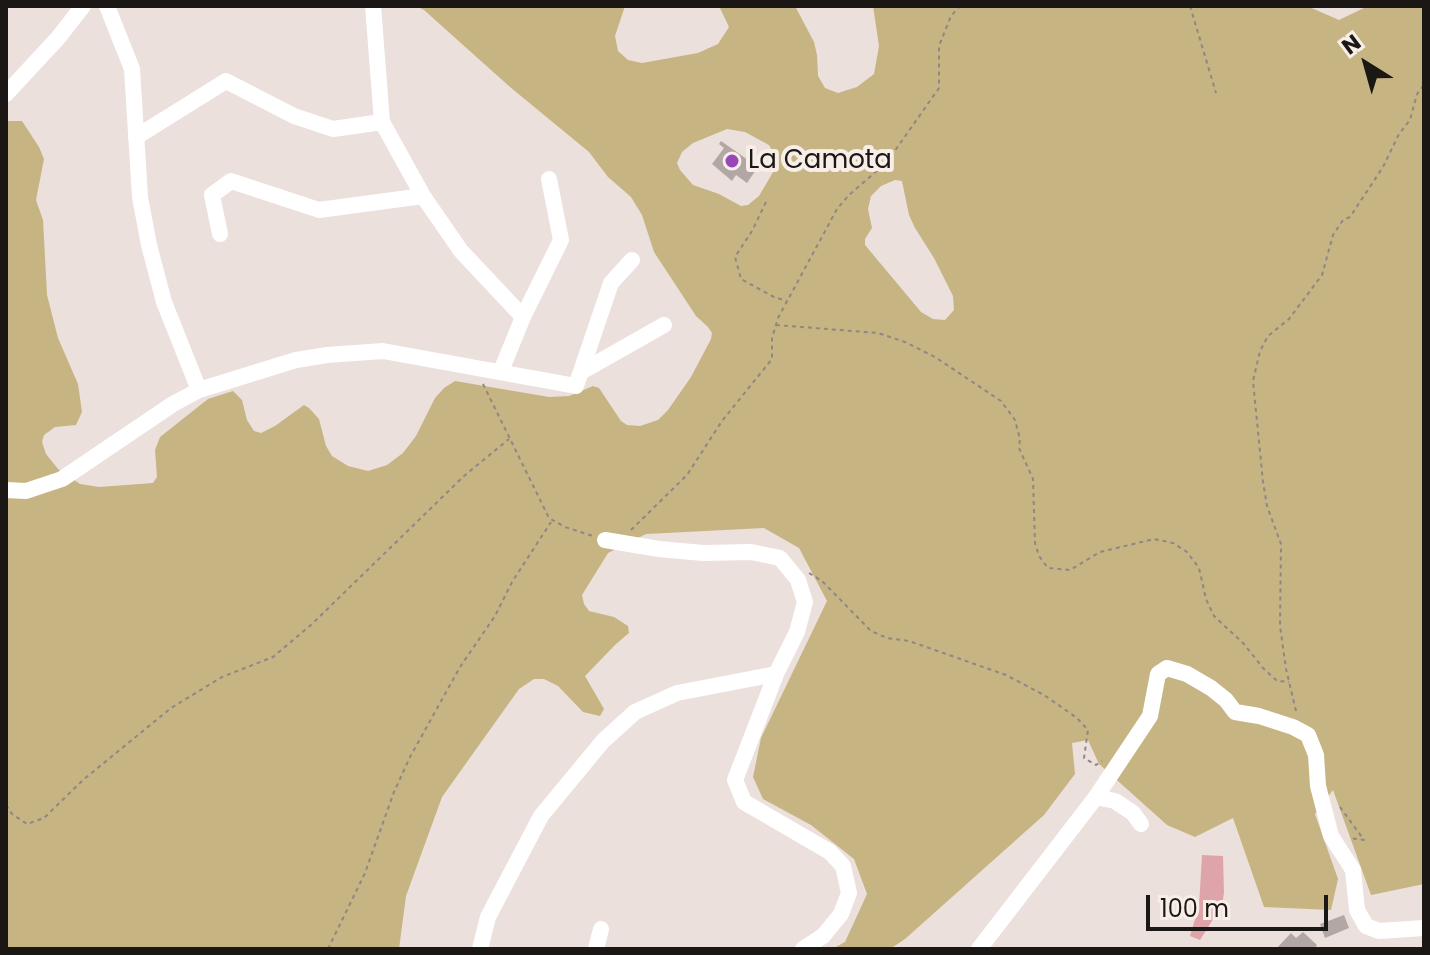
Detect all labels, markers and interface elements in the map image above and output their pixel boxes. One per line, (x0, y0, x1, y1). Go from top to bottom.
north arrow (1326, 24, 1406, 104)
text: N (1335, 27, 1367, 62)
place label: La Camota (748, 145, 892, 177)
marker: La Camota (723, 152, 741, 170)
scale bar (1150, 879, 1332, 929)
text: 100 m (1160, 892, 1229, 925)

